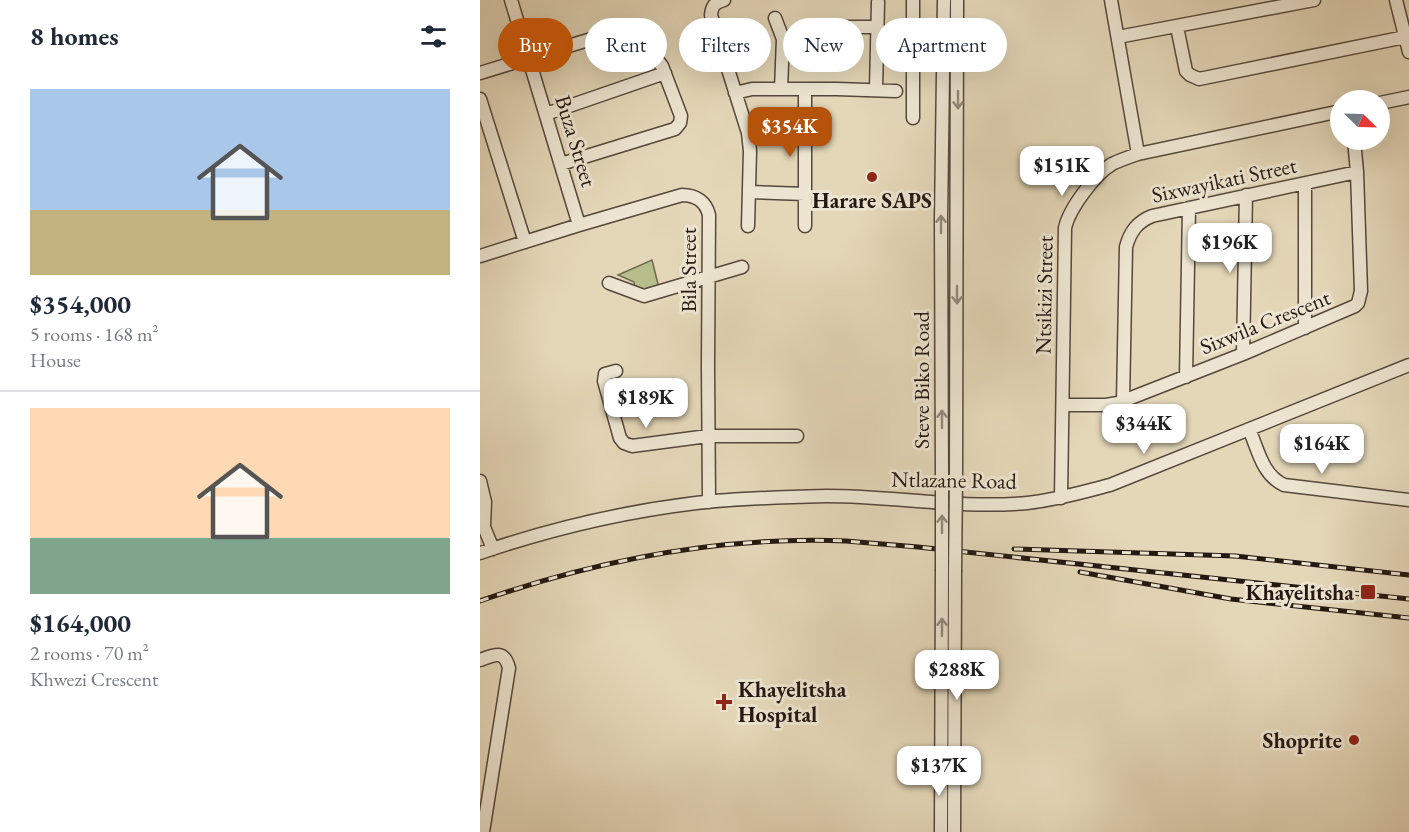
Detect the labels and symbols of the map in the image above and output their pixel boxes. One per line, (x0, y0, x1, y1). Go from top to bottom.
one-way arrow (952, 90, 964, 110)
north arrow (1330, 90, 1390, 150)
street label: Buza Street (548, 92, 604, 190)
pin: $354K (748, 107, 832, 158)
pin: $151K (1020, 146, 1104, 197)
street label: Sixwayikati Street (1149, 150, 1299, 210)
marker: Harare SAPS (865, 170, 879, 184)
place label: Harare SAPS (812, 186, 932, 215)
one-way arrow (935, 215, 947, 235)
pin: $196K (1188, 223, 1272, 274)
street label: Bila Street (674, 227, 703, 313)
street label: Ntsikizi Street (1028, 235, 1060, 355)
street label: Sixwila Crescent (1195, 283, 1335, 361)
one-way arrow (951, 285, 963, 305)
street label: Steve Biko Road (907, 310, 936, 449)
pin: $189K (604, 378, 688, 429)
pin: $344K (1102, 404, 1186, 455)
one-way arrow (936, 410, 948, 430)
pin: $164K (1280, 424, 1364, 475)
street label: Ntlazane Road (891, 464, 1018, 496)
one-way arrow (936, 515, 948, 535)
place label: Khayelitsha (1246, 578, 1354, 607)
marker: Khayelitsha (1359, 583, 1377, 601)
one-way arrow (936, 617, 948, 637)
pin: $288K (915, 650, 999, 701)
place label: Khayelitsha Hospital (738, 675, 847, 729)
marker: Khayelitsha Hospital (715, 693, 733, 711)
place label: Shoprite (1263, 726, 1342, 755)
marker: Shoprite (1347, 733, 1361, 747)
pin: $137K (897, 746, 981, 797)

